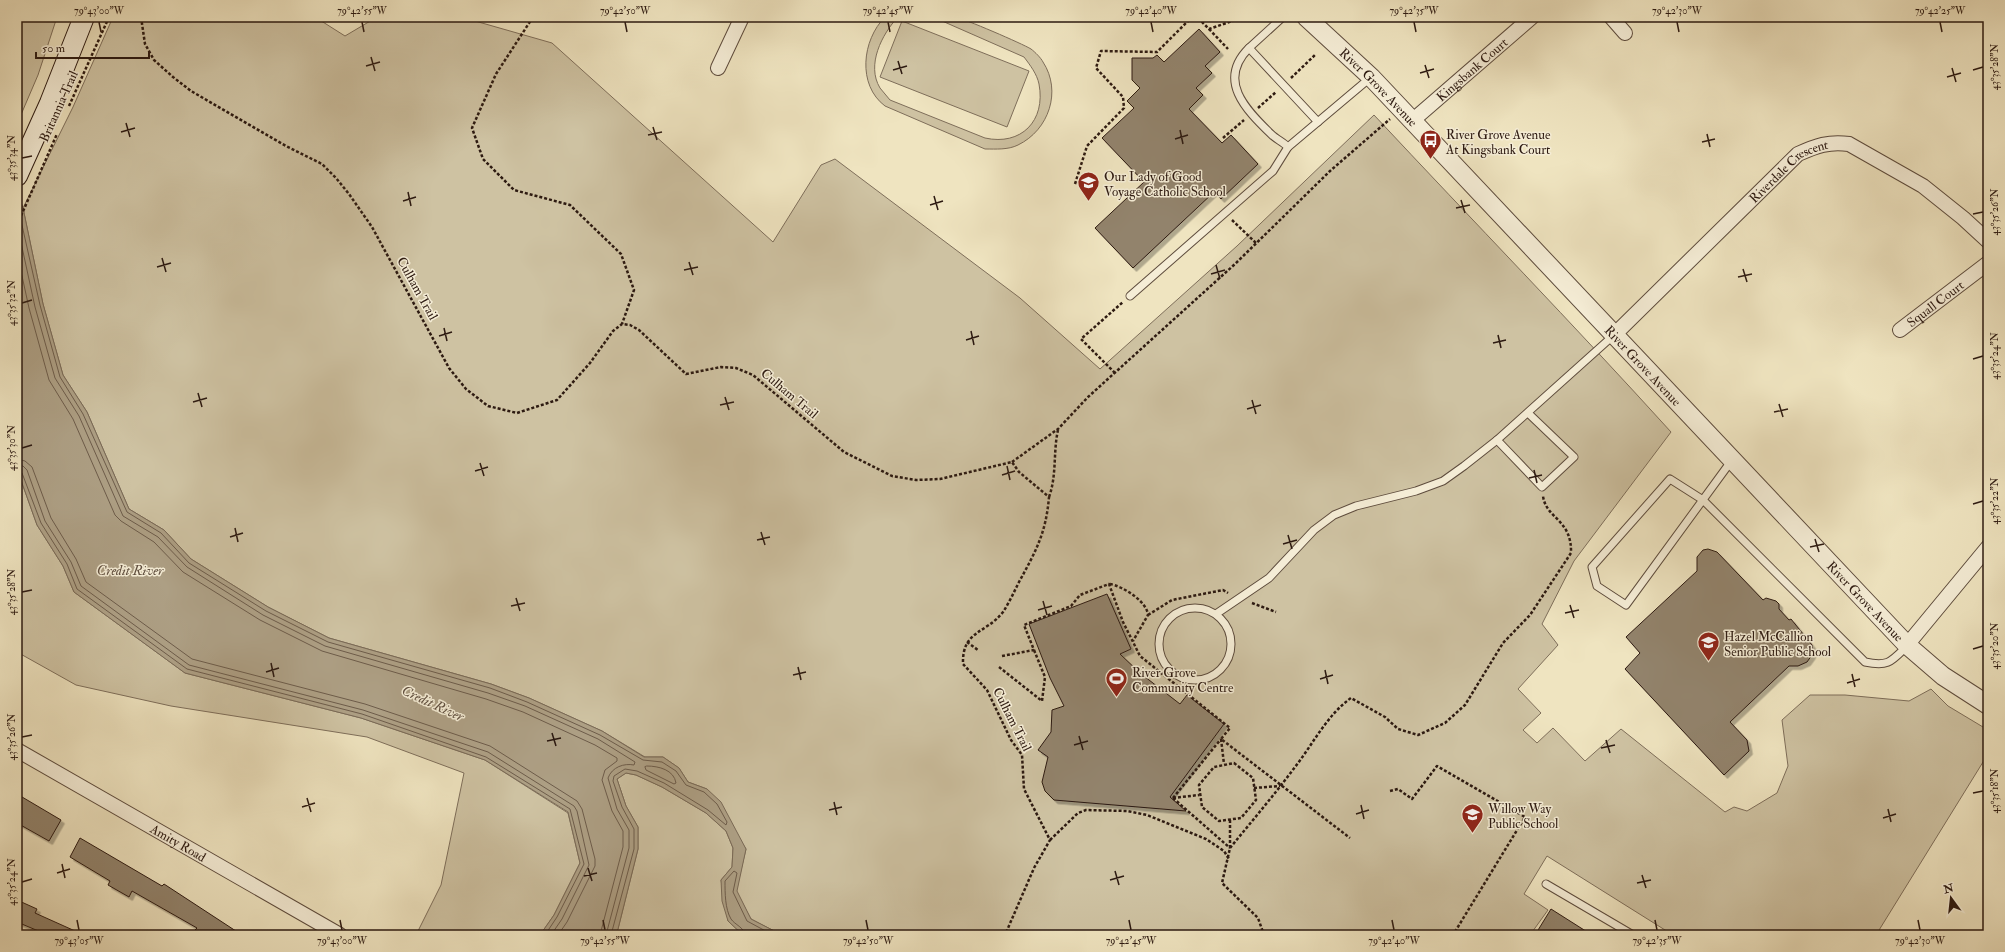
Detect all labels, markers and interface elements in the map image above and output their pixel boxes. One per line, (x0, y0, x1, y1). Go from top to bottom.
text: 79°43'00"W (74, 5, 125, 17)
text: 79°42'55"W (337, 5, 388, 17)
text: 79°42'50"W (600, 5, 651, 17)
text: 79°42'45"W (863, 5, 914, 17)
text: 79°42'40"W (1125, 5, 1177, 17)
text: 79°42'35"W (1389, 5, 1439, 17)
text: 79°42'30"W (1652, 5, 1703, 17)
text: 79°42'25"W (1915, 5, 1966, 17)
scale bar (36, 34, 149, 60)
street label: Kingsbank Court (1433, 35, 1511, 105)
text: 50 m (42, 41, 66, 56)
text: 43°35'28"N (1989, 44, 2001, 90)
street label: River Grove Avenue (1336, 45, 1421, 131)
street label: Britannia Trail (36, 68, 82, 145)
place label: River Grove Avenue At Kingsbank Court (1445, 127, 1551, 158)
bus stop icon: River Grove Avenue At Kingsbank Court (1418, 128, 1444, 161)
text: 43°35'34"N (6, 135, 18, 181)
street label: Riverdale Crescent (1746, 137, 1829, 207)
place label: Our Lady of Good Voyage Catholic School (1104, 169, 1226, 201)
school or university icon: Our Lady of Good Voyage Catholic School (1075, 170, 1101, 203)
text: 43°35'26"N (1989, 188, 2001, 235)
street label: Culham Trail (393, 254, 441, 323)
street label: Squall Court (1904, 277, 1967, 331)
text: 43°35'32"N (6, 280, 18, 326)
street label: River Grove Avenue (1601, 323, 1685, 410)
text: 43°35'24"N (1989, 332, 2001, 380)
street label: Culham Trail (758, 365, 822, 423)
text: 43°35'30"N (6, 425, 18, 471)
text: 43°35'22"N (1989, 477, 2001, 525)
street label: River Grove Avenue (1823, 558, 1907, 646)
water label: Credit River (97, 562, 164, 579)
text: 43°35'28"N (6, 569, 18, 615)
text: 43°35'20"N (1989, 622, 2001, 670)
place label: Hazel McCallion Senior Public School (1724, 629, 1832, 660)
school or university icon: Hazel McCallion Senior Public School (1695, 630, 1721, 663)
place label: River Grove Community Centre (1132, 665, 1234, 697)
sports icon: River Grove Community Centre (1104, 666, 1130, 699)
water label: Credit River (399, 682, 467, 726)
street label: Culham Trail (989, 685, 1035, 755)
text: 43°35'26"N (6, 713, 18, 760)
text: 43°35'18"N (1989, 768, 2001, 814)
place label: Willow Way Public School (1487, 801, 1559, 832)
school or university icon: Willow Way Public School (1459, 802, 1485, 835)
street label: Amity Road (146, 821, 209, 866)
text: 43°35'24"N (6, 858, 18, 906)
north arrow (1931, 878, 1971, 918)
text: N (1941, 881, 1956, 897)
text: 79°43'05"W (54, 935, 104, 947)
text: 79°43'00"W (317, 935, 368, 947)
text: 79°42'55"W (580, 935, 631, 947)
text: 79°42'50"W (843, 935, 894, 947)
text: 79°42'45"W (1106, 935, 1157, 947)
text: 79°42'40"W (1368, 935, 1420, 947)
text: 79°42'35"W (1632, 935, 1682, 947)
text: 79°42'30"W (1895, 935, 1946, 947)

